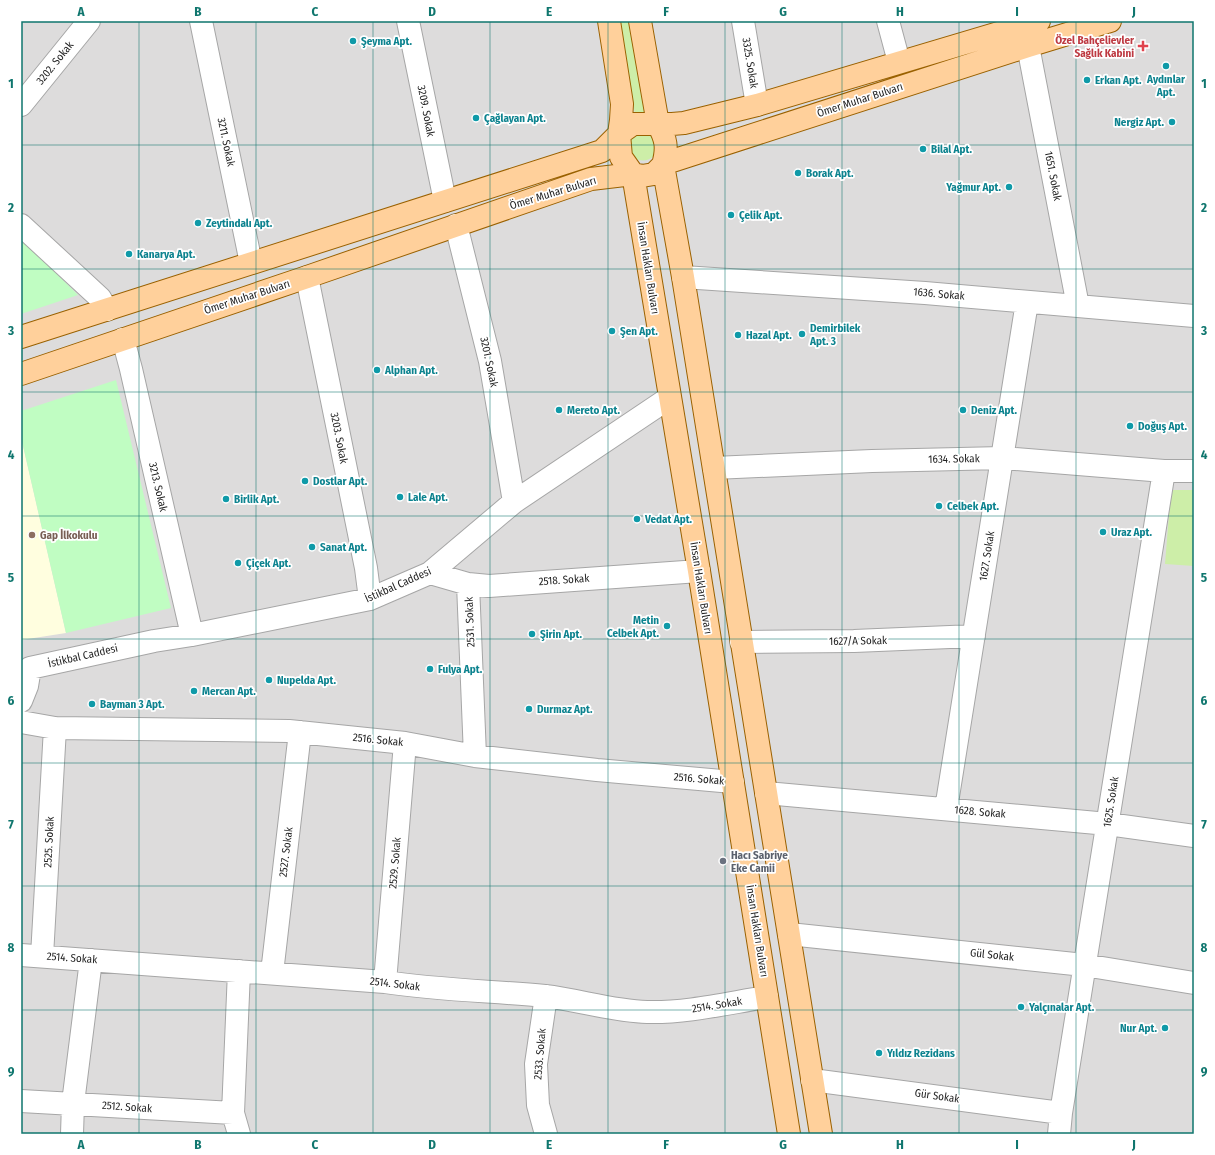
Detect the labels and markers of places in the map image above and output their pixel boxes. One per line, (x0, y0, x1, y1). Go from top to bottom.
place label: Özel Bahçelievler Sağlık Kabini (1055, 34, 1135, 60)
place label: Şeyma Apt. (361, 35, 412, 48)
marker: Şeyma Apt. (348, 36, 358, 46)
marker: Özel Bahçelievler Sağlık Kabini (1137, 40, 1149, 52)
marker: Aydınlar Apt. (1161, 61, 1171, 71)
place label: Aydınlar Apt. (1146, 73, 1186, 99)
place label: Erkan Apt. (1095, 74, 1142, 87)
marker: Erkan Apt. (1082, 75, 1092, 85)
place label: Çağlayan Apt. (484, 112, 546, 125)
marker: Çağlayan Apt. (471, 113, 481, 123)
place label: Nergiz Apt. (1114, 116, 1164, 129)
marker: Nergiz Apt. (1167, 117, 1177, 127)
place label: Bilal Apt. (931, 143, 972, 156)
marker: Bilal Apt. (918, 144, 928, 154)
place label: Borak Apt. (806, 167, 854, 180)
marker: Borak Apt. (793, 168, 803, 178)
place label: Yağmur Apt. (945, 181, 1001, 194)
marker: Yağmur Apt. (1004, 182, 1014, 192)
place label: Çelik Apt. (739, 209, 783, 222)
marker: Çelik Apt. (726, 210, 736, 220)
place label: Zeytindalı Apt. (206, 217, 273, 230)
marker: Zeytindalı Apt. (193, 218, 203, 228)
place label: Kanarya Apt. (137, 248, 196, 261)
marker: Kanarya Apt. (124, 249, 134, 259)
place label: Demirbilek Apt. 3 (809, 322, 861, 348)
place label: Şen Apt. (620, 325, 658, 338)
marker: Şen Apt. (607, 326, 617, 336)
place label: Hazal Apt. (746, 329, 792, 342)
marker: Demirbilek Apt. 3 (797, 329, 807, 339)
marker: Hazal Apt. (733, 330, 743, 340)
place label: Alphan Apt. (384, 364, 438, 377)
marker: Alphan Apt. (372, 365, 382, 375)
place label: Mereto Apt. (567, 404, 621, 417)
place label: Deniz Apt. (971, 404, 1018, 417)
marker: Mereto Apt. (554, 405, 564, 415)
marker: Deniz Apt. (958, 405, 968, 415)
place label: Doğuş Apt. (1138, 420, 1187, 433)
marker: Doğuş Apt. (1125, 421, 1135, 431)
place label: Dostlar Apt. (313, 475, 368, 488)
marker: Dostlar Apt. (300, 476, 310, 486)
place label: Lale Apt. (408, 491, 448, 504)
marker: Lale Apt. (395, 492, 405, 502)
place label: Birlik Apt. (234, 493, 280, 506)
marker: Birlik Apt. (221, 494, 231, 504)
place label: Celbek Apt. (947, 500, 999, 513)
marker: Celbek Apt. (934, 501, 944, 511)
place label: Vedat Apt. (644, 513, 693, 526)
marker: Vedat Apt. (632, 514, 642, 524)
place label: Uraz Apt. (1111, 526, 1152, 539)
marker: Uraz Apt. (1098, 527, 1108, 537)
place label: Gap İlkokulu (40, 529, 98, 542)
marker: Gap İlkokulu (27, 530, 37, 540)
place label: Sanat Apt. (320, 541, 367, 554)
marker: Sanat Apt. (307, 542, 317, 552)
place label: Çiçek Apt. (246, 557, 292, 570)
marker: Çiçek Apt. (233, 558, 243, 568)
place label: Metin Celbek Apt. (607, 614, 659, 640)
marker: Metin Celbek Apt. (662, 621, 672, 631)
place label: Şirin Apt. (540, 628, 582, 641)
marker: Şirin Apt. (527, 629, 537, 639)
place label: Fulya Apt. (438, 663, 483, 676)
marker: Fulya Apt. (425, 664, 435, 674)
place label: Nupelda Apt. (277, 674, 336, 687)
marker: Nupelda Apt. (264, 675, 274, 685)
place label: Mercan Apt. (202, 685, 256, 698)
marker: Mercan Apt. (189, 686, 199, 696)
place label: Bayman 3 Apt. (100, 698, 165, 711)
marker: Bayman 3 Apt. (87, 699, 97, 709)
place label: Durmaz Apt. (537, 703, 593, 716)
marker: Durmaz Apt. (524, 704, 534, 714)
place label: Hacı Sabriye Eke Camii (731, 849, 788, 875)
marker: Hacı Sabriye Eke Camii (718, 856, 728, 866)
place label: Yalçınalar Apt. (1028, 1001, 1095, 1014)
marker: Yalçınalar Apt. (1016, 1002, 1026, 1012)
place label: Nur Apt. (1120, 1022, 1157, 1035)
marker: Nur Apt. (1160, 1023, 1170, 1033)
place label: Yıldız Rezidans (886, 1047, 955, 1060)
marker: Yıldız Rezidans (874, 1048, 884, 1058)

